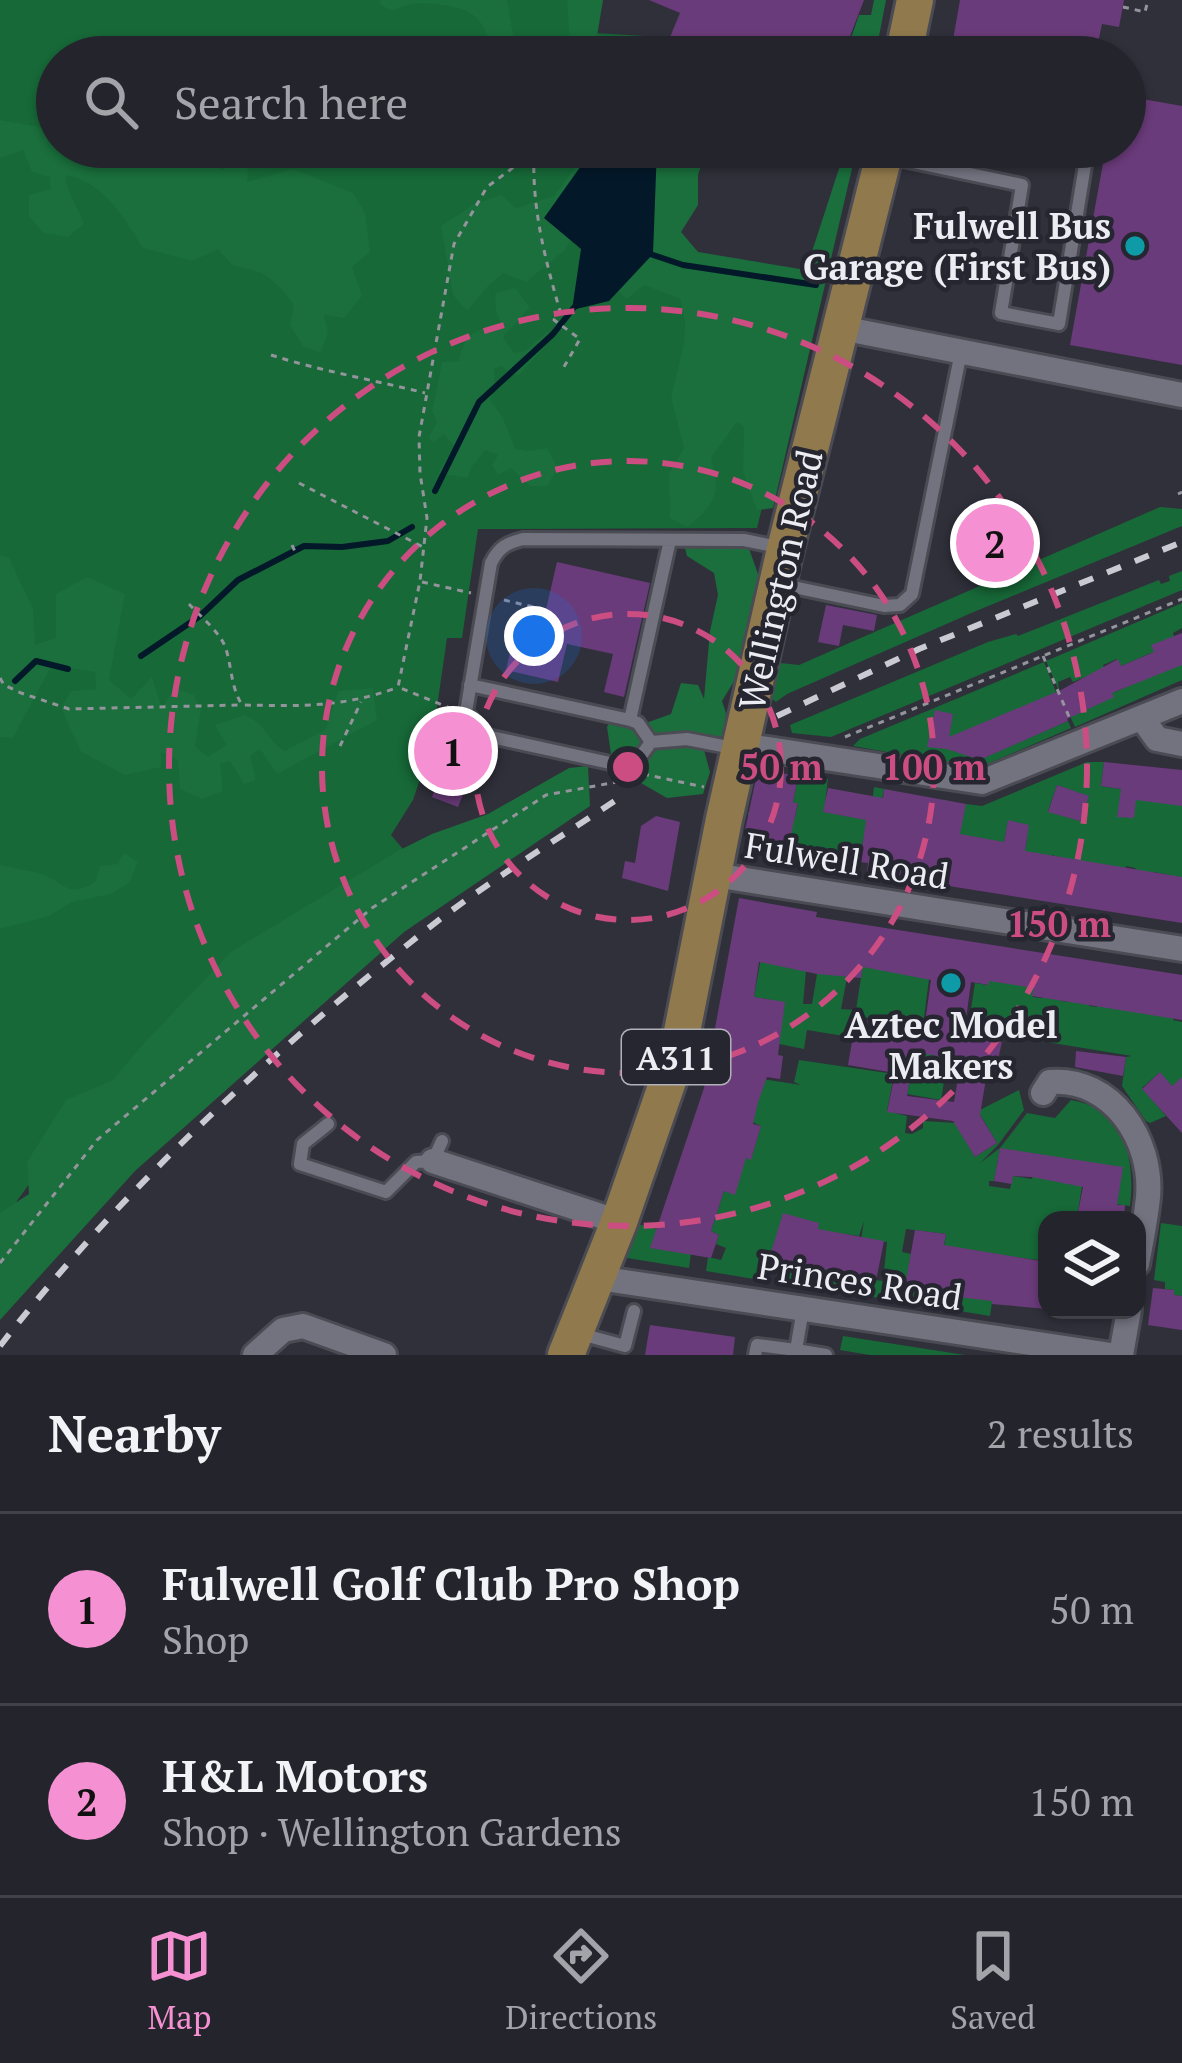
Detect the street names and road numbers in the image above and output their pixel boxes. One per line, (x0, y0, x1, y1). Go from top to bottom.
street label: Wellington Road (727, 445, 833, 715)
street label: Fulwell Road (742, 821, 952, 899)
road number: A311 (622, 1030, 730, 1084)
street label: Princes Road (754, 1242, 966, 1320)

